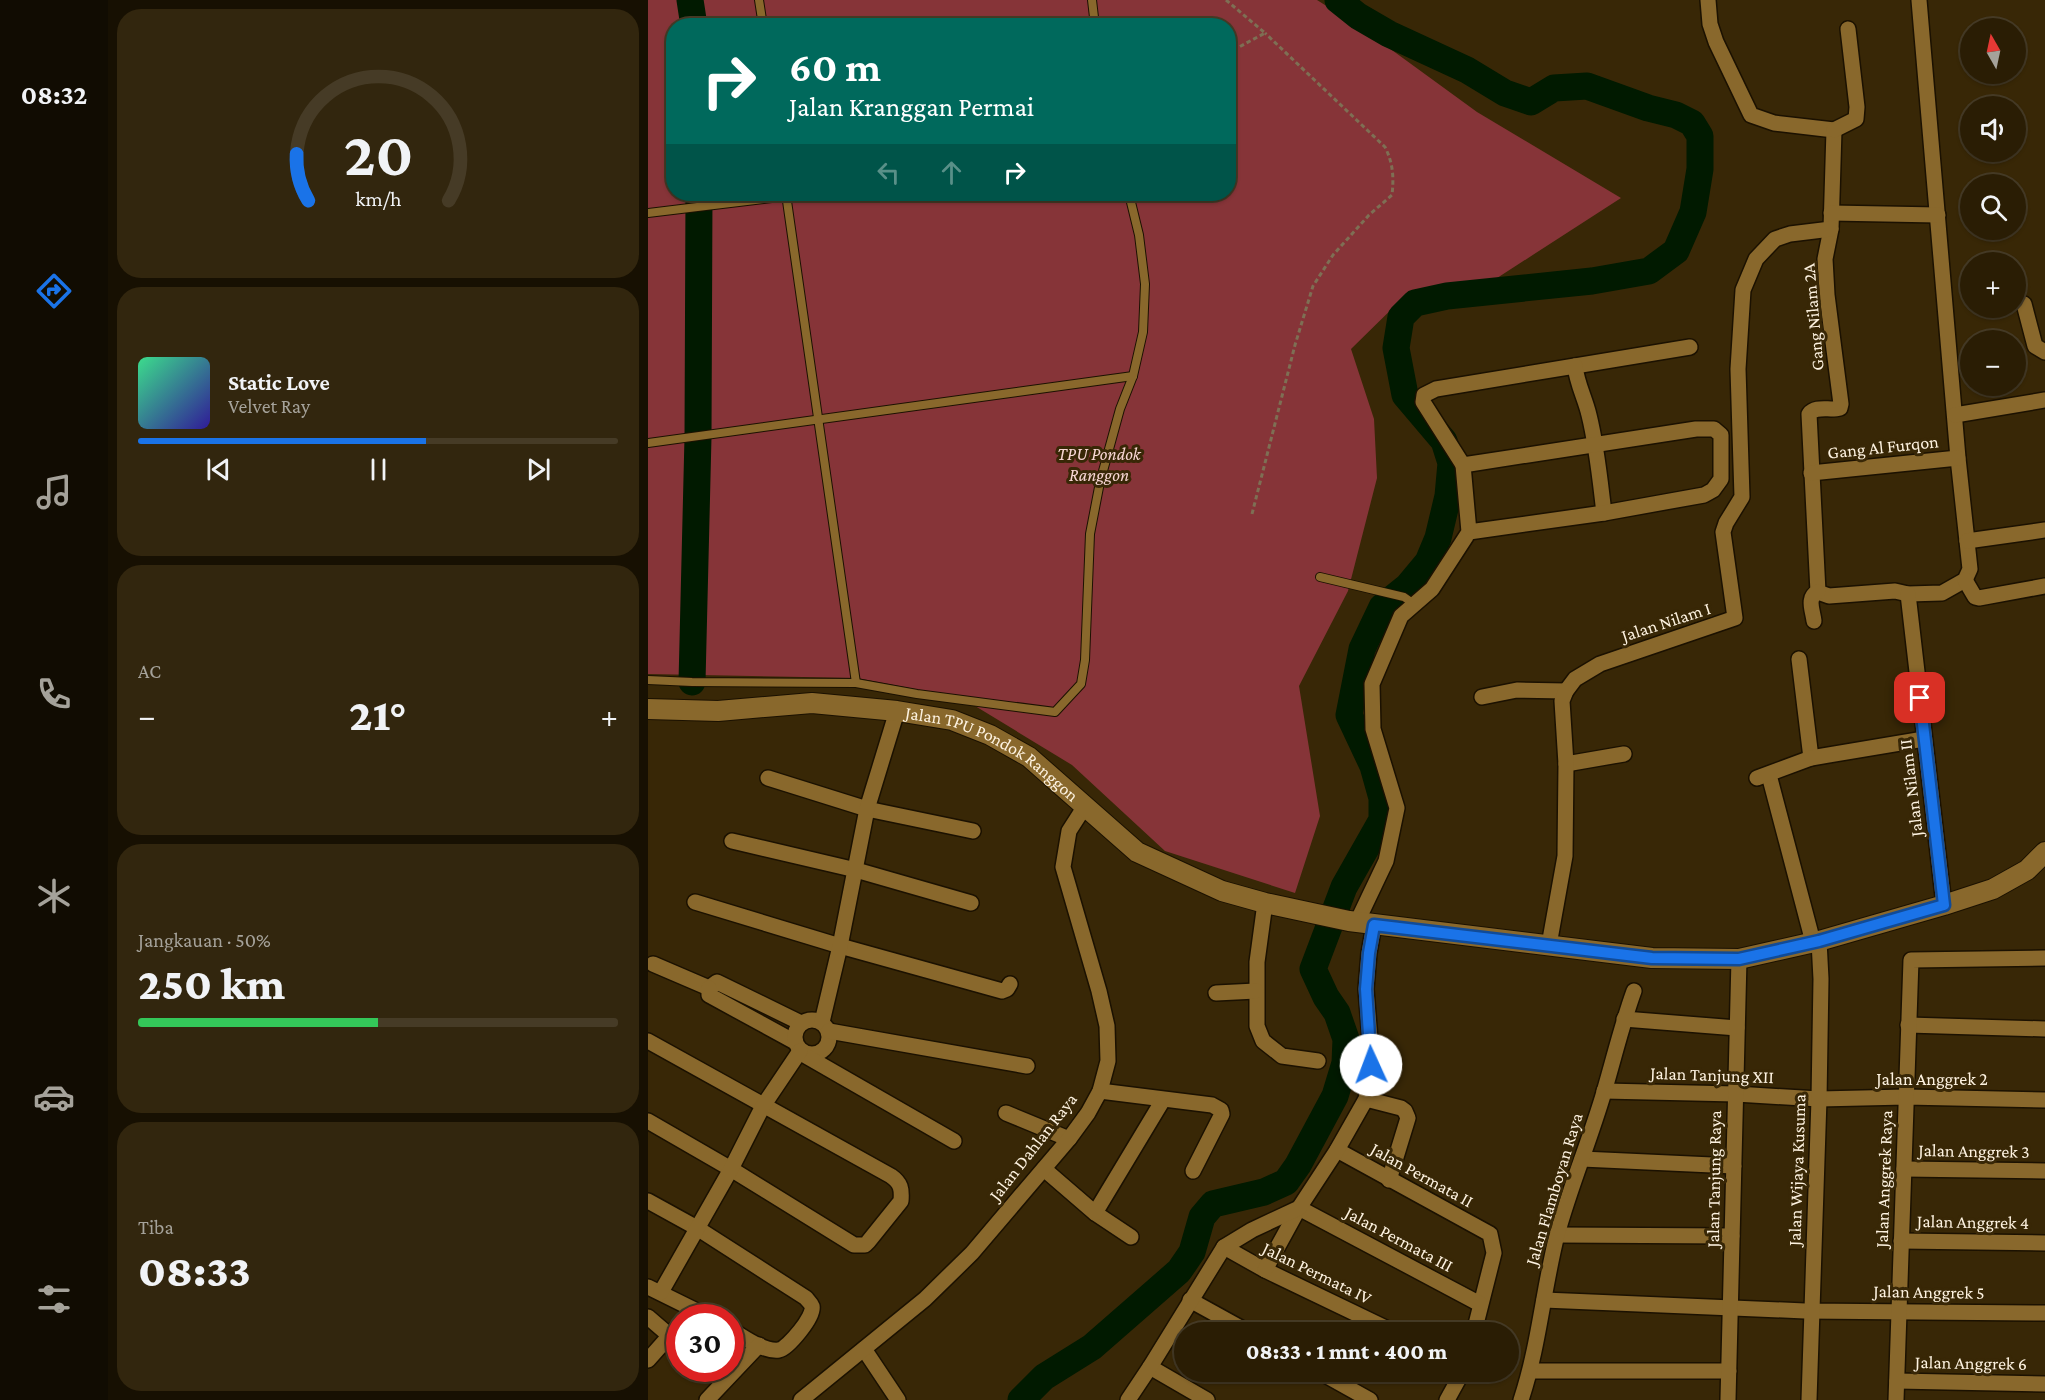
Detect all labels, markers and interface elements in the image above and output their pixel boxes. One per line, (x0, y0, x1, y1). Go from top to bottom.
north arrow (1960, 18, 2026, 84)
map controls (1960, 18, 2026, 396)
icon: right (690, 42, 768, 120)
text: 60 m (789, 43, 881, 90)
text: 08:32 (21, 80, 87, 110)
text: Jalan Kranggan Permai (789, 92, 1034, 122)
button: sound (1960, 96, 2026, 162)
text: 20 (343, 119, 413, 188)
icon: left (872, 156, 905, 189)
icon: ahead (935, 156, 968, 189)
icon: right (998, 156, 1031, 189)
button: search (1960, 174, 2026, 240)
text: km/h (355, 187, 402, 211)
button: + (1960, 252, 2026, 318)
street label: Gang Nilam 2A (1798, 262, 1828, 372)
icon: directions (33, 270, 75, 312)
button: − (1960, 330, 2026, 396)
text: Static Love (228, 370, 330, 395)
text: Velvet Ray (228, 395, 310, 417)
street label: Gang Al Furqon (1826, 431, 1940, 463)
park label: TPU Pondok Ranggon (1057, 444, 1142, 485)
icon: previous (202, 453, 235, 486)
icon: pause (362, 453, 395, 486)
icon: next (522, 453, 555, 486)
icon: music (33, 471, 75, 513)
street label: Jalan Nilam I (1617, 598, 1713, 646)
text: AC (138, 660, 161, 682)
pin (1894, 672, 1945, 723)
icon: phone (33, 673, 75, 715)
icon: arrive (1903, 681, 1936, 714)
text: 21° (349, 690, 407, 740)
text: − (138, 697, 155, 734)
text: + (601, 697, 618, 734)
street label: Jalan TPU Pondok Ranggon (902, 702, 1083, 806)
street label: Jalan Nilam II (1895, 738, 1927, 840)
icon: climate (33, 875, 75, 917)
text: Jangkauan · 50% (138, 929, 271, 951)
text: 250 km (138, 959, 285, 1009)
position arrow (1339, 1033, 1403, 1097)
street label: Jalan Tanjung XII (1648, 1063, 1774, 1088)
street label: Jalan Anggrek 2 (1874, 1069, 1988, 1089)
icon: car (33, 1076, 75, 1118)
street label: Jalan Dahlan Raya (984, 1089, 1081, 1206)
street label: Jalan Wijaya Kusuma (1784, 1094, 1811, 1248)
street label: Jalan Flamboyan Raya (1521, 1110, 1587, 1270)
street label: Jalan Tanjung Raya (1703, 1110, 1726, 1250)
street label: Jalan Anggrek Raya (1872, 1110, 1896, 1250)
street label: Jalan Permata II (1366, 1138, 1477, 1211)
street label: Jalan Anggrek 3 (1916, 1140, 2030, 1162)
street label: Jalan Permata III (1340, 1201, 1456, 1276)
street label: Jalan Anggrek 4 (1915, 1211, 2029, 1233)
text: Tiba (138, 1216, 174, 1238)
street label: Jalan Permata IV (1257, 1237, 1375, 1308)
text: 08:33 (138, 1246, 251, 1296)
icon: filters (33, 1278, 75, 1320)
street label: Jalan Anggrek 5 (1871, 1281, 1985, 1303)
speed limit sign: 30 (666, 1304, 744, 1382)
text: 08:33 · 1 mnt · 400 m (1246, 1339, 1447, 1364)
street label: Jalan Anggrek 6 (1913, 1352, 2027, 1374)

